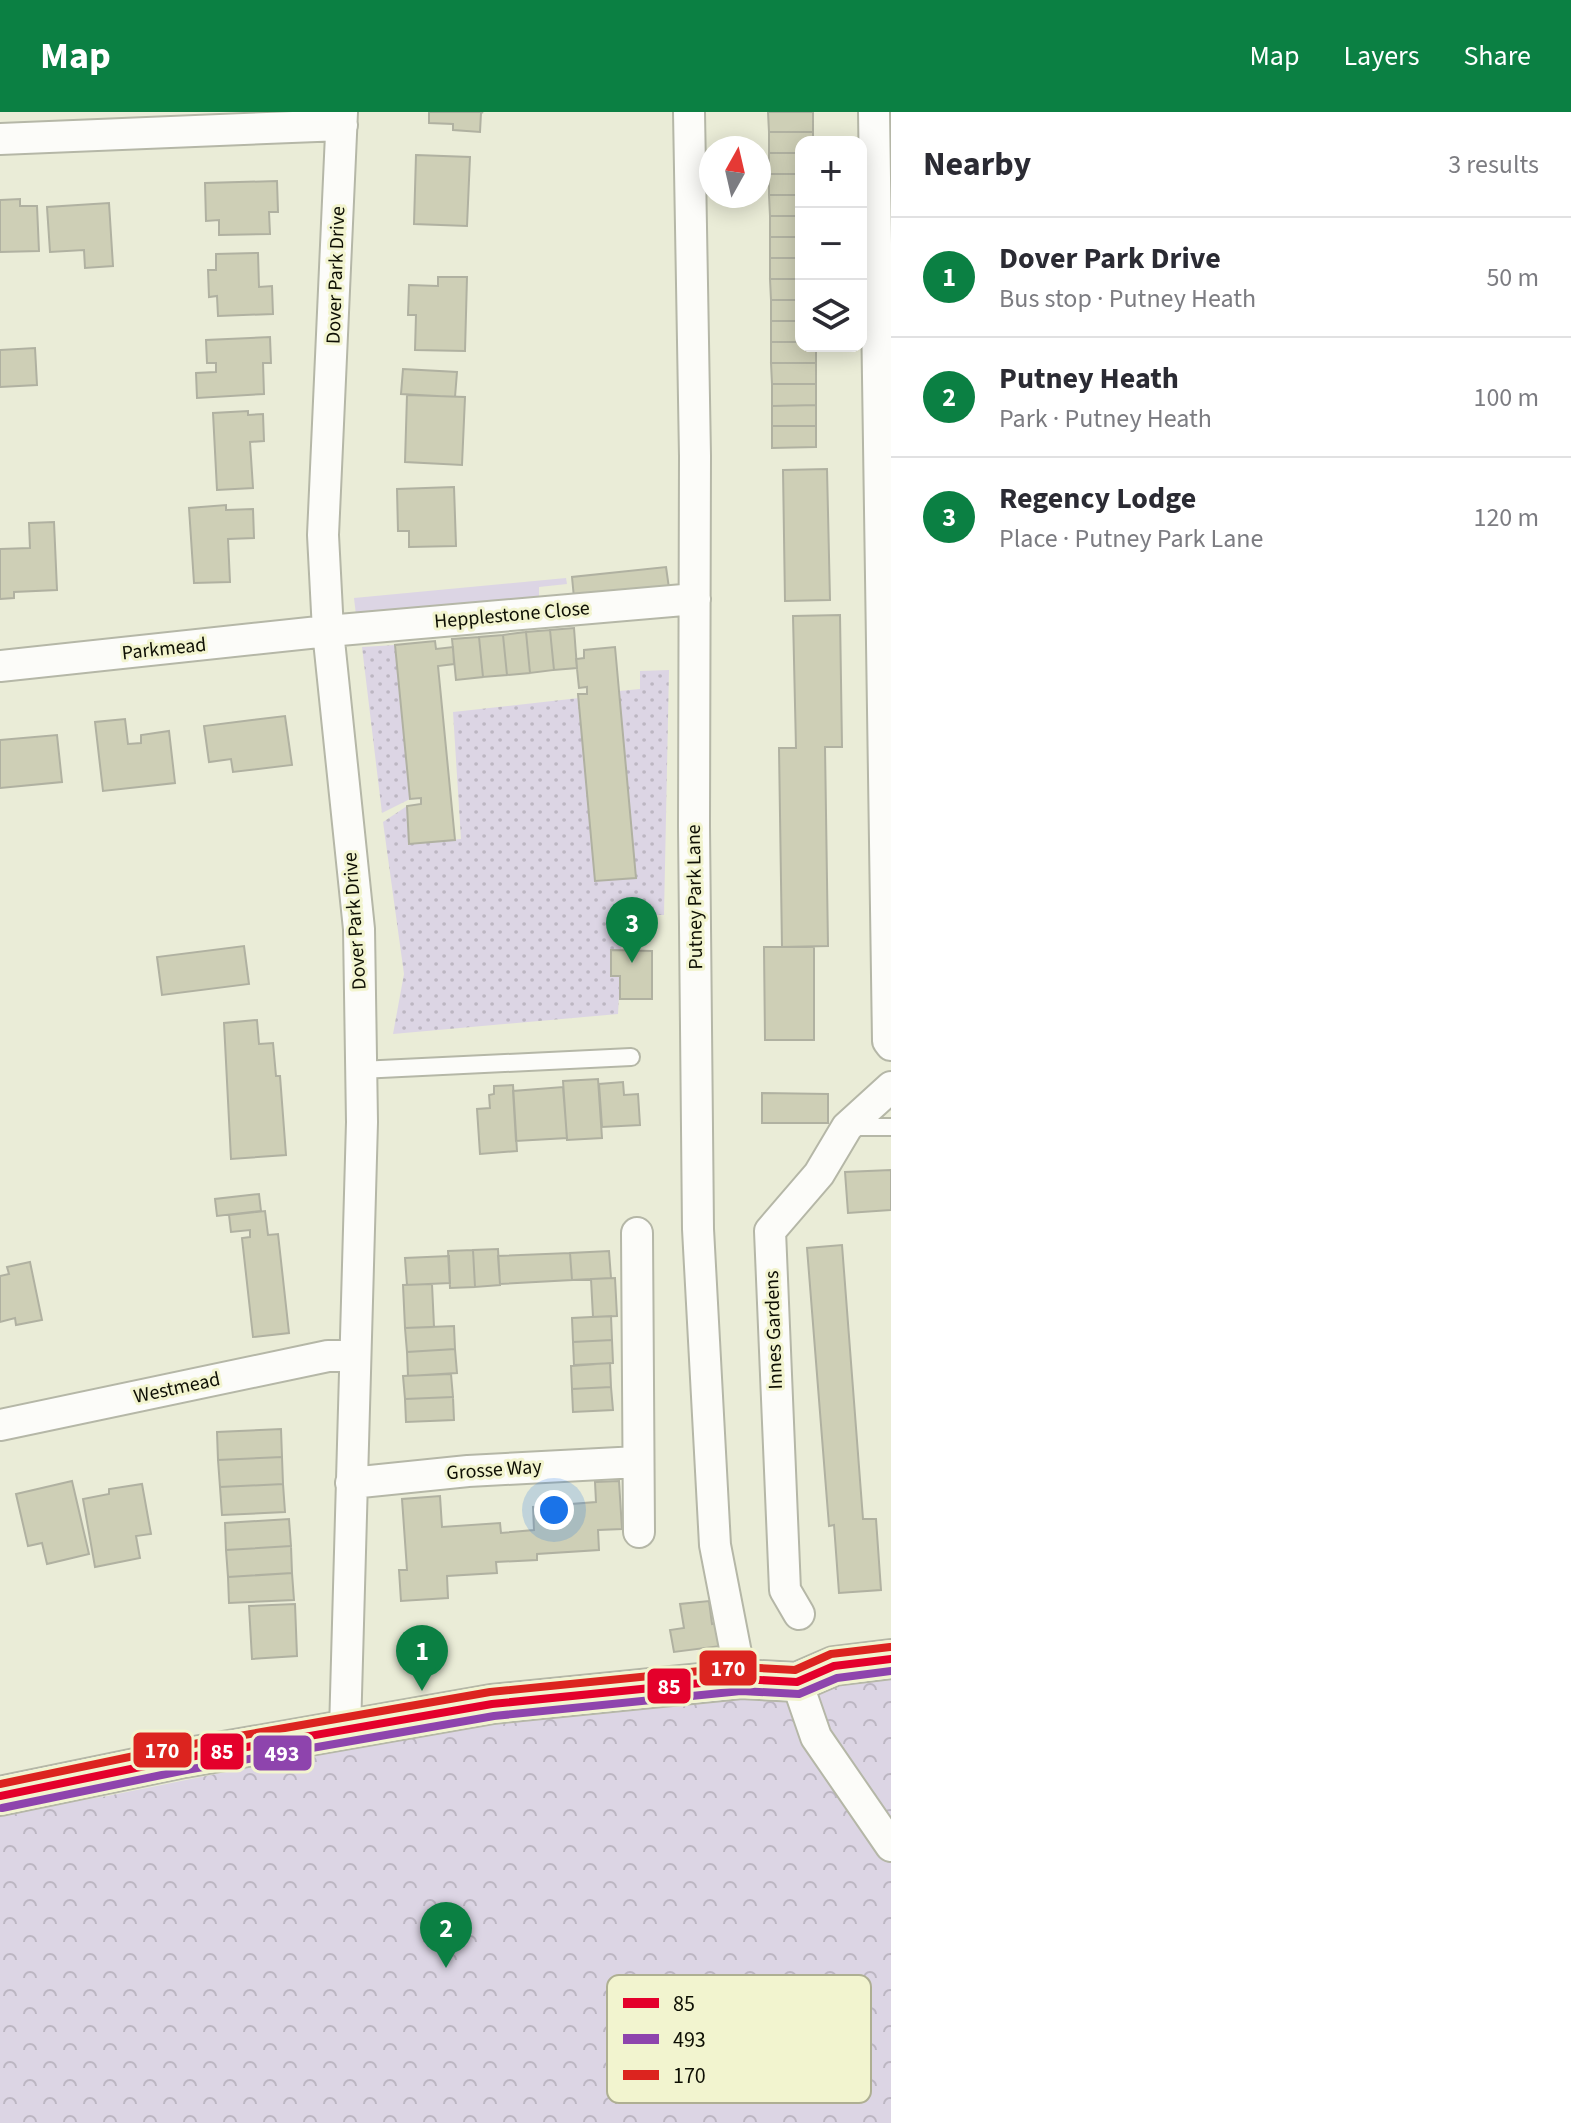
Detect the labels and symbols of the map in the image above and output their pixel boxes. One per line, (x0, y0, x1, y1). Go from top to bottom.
north arrow (699, 136, 771, 208)
street label: Dover Park Drive (320, 206, 352, 344)
street label: Hepplestone Close (433, 594, 591, 636)
street label: Parkmead (120, 631, 208, 667)
street label: Putney Park Lane (680, 824, 710, 970)
street label: Dover Park Drive (336, 851, 374, 991)
pin: 3 (606, 897, 658, 963)
street label: Innes Gardens (758, 1270, 790, 1390)
street label: Westmead (131, 1365, 223, 1411)
street label: Grosse Way (445, 1453, 543, 1487)
your location (534, 1490, 574, 1530)
pin: 1 (396, 1625, 448, 1691)
line badge: 170 (698, 1649, 758, 1687)
text: 170 (711, 1653, 745, 1685)
line badge: 85 (646, 1667, 692, 1705)
text: 85 (657, 1671, 681, 1703)
line badge: 170 (132, 1731, 193, 1769)
line badge: 85 (199, 1732, 245, 1771)
line badge: 493 (252, 1734, 313, 1772)
text: 170 (145, 1735, 179, 1767)
text: 85 (210, 1736, 234, 1768)
text: 493 (265, 1738, 299, 1770)
pin: 2 (420, 1902, 472, 1968)
legend (607, 1975, 871, 2103)
text: 85 (673, 1988, 695, 2020)
text: 493 (673, 2024, 706, 2056)
text: 170 (673, 2060, 706, 2092)

